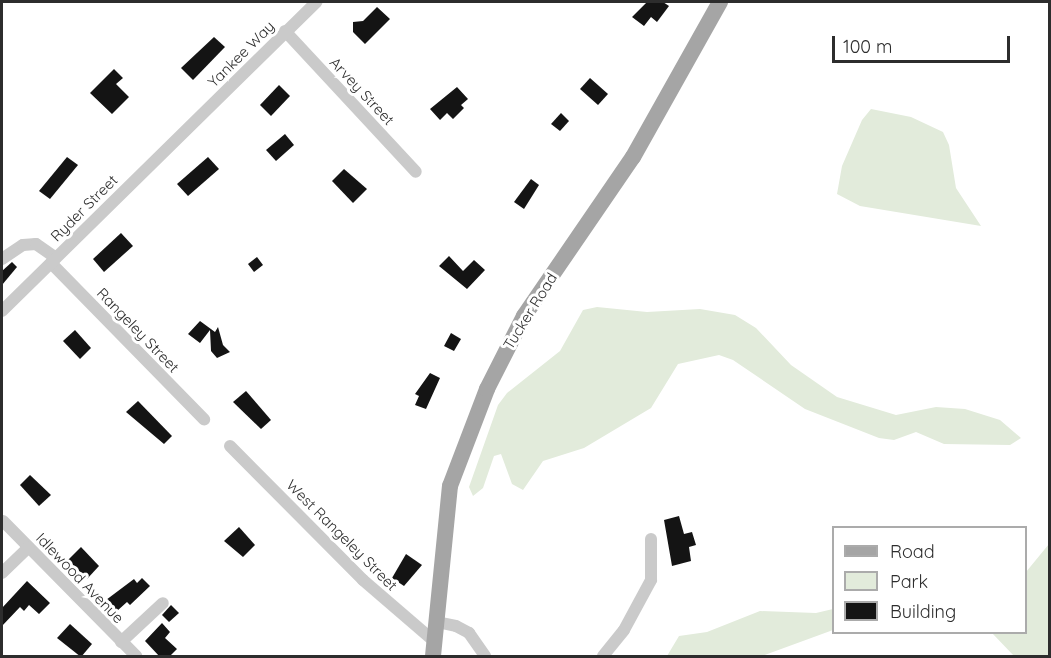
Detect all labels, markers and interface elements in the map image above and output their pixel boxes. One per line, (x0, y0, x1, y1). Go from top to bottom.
street label: Yankee Way (204, 17, 278, 91)
scale bar (835, 24, 1014, 62)
text: 100 m (843, 35, 892, 58)
street label: Arvey Street (326, 53, 398, 129)
street label: Ryder Street (47, 171, 121, 245)
street label: Tucker Road (499, 269, 561, 353)
street label: Rangeley Street (93, 284, 183, 376)
street label: West Rangeley Street (283, 476, 401, 594)
legend (832, 526, 1027, 634)
street label: Idlewood Avenue (32, 529, 128, 627)
text: Road (890, 540, 935, 563)
text: Park (890, 570, 928, 593)
text: Building (890, 600, 956, 623)

